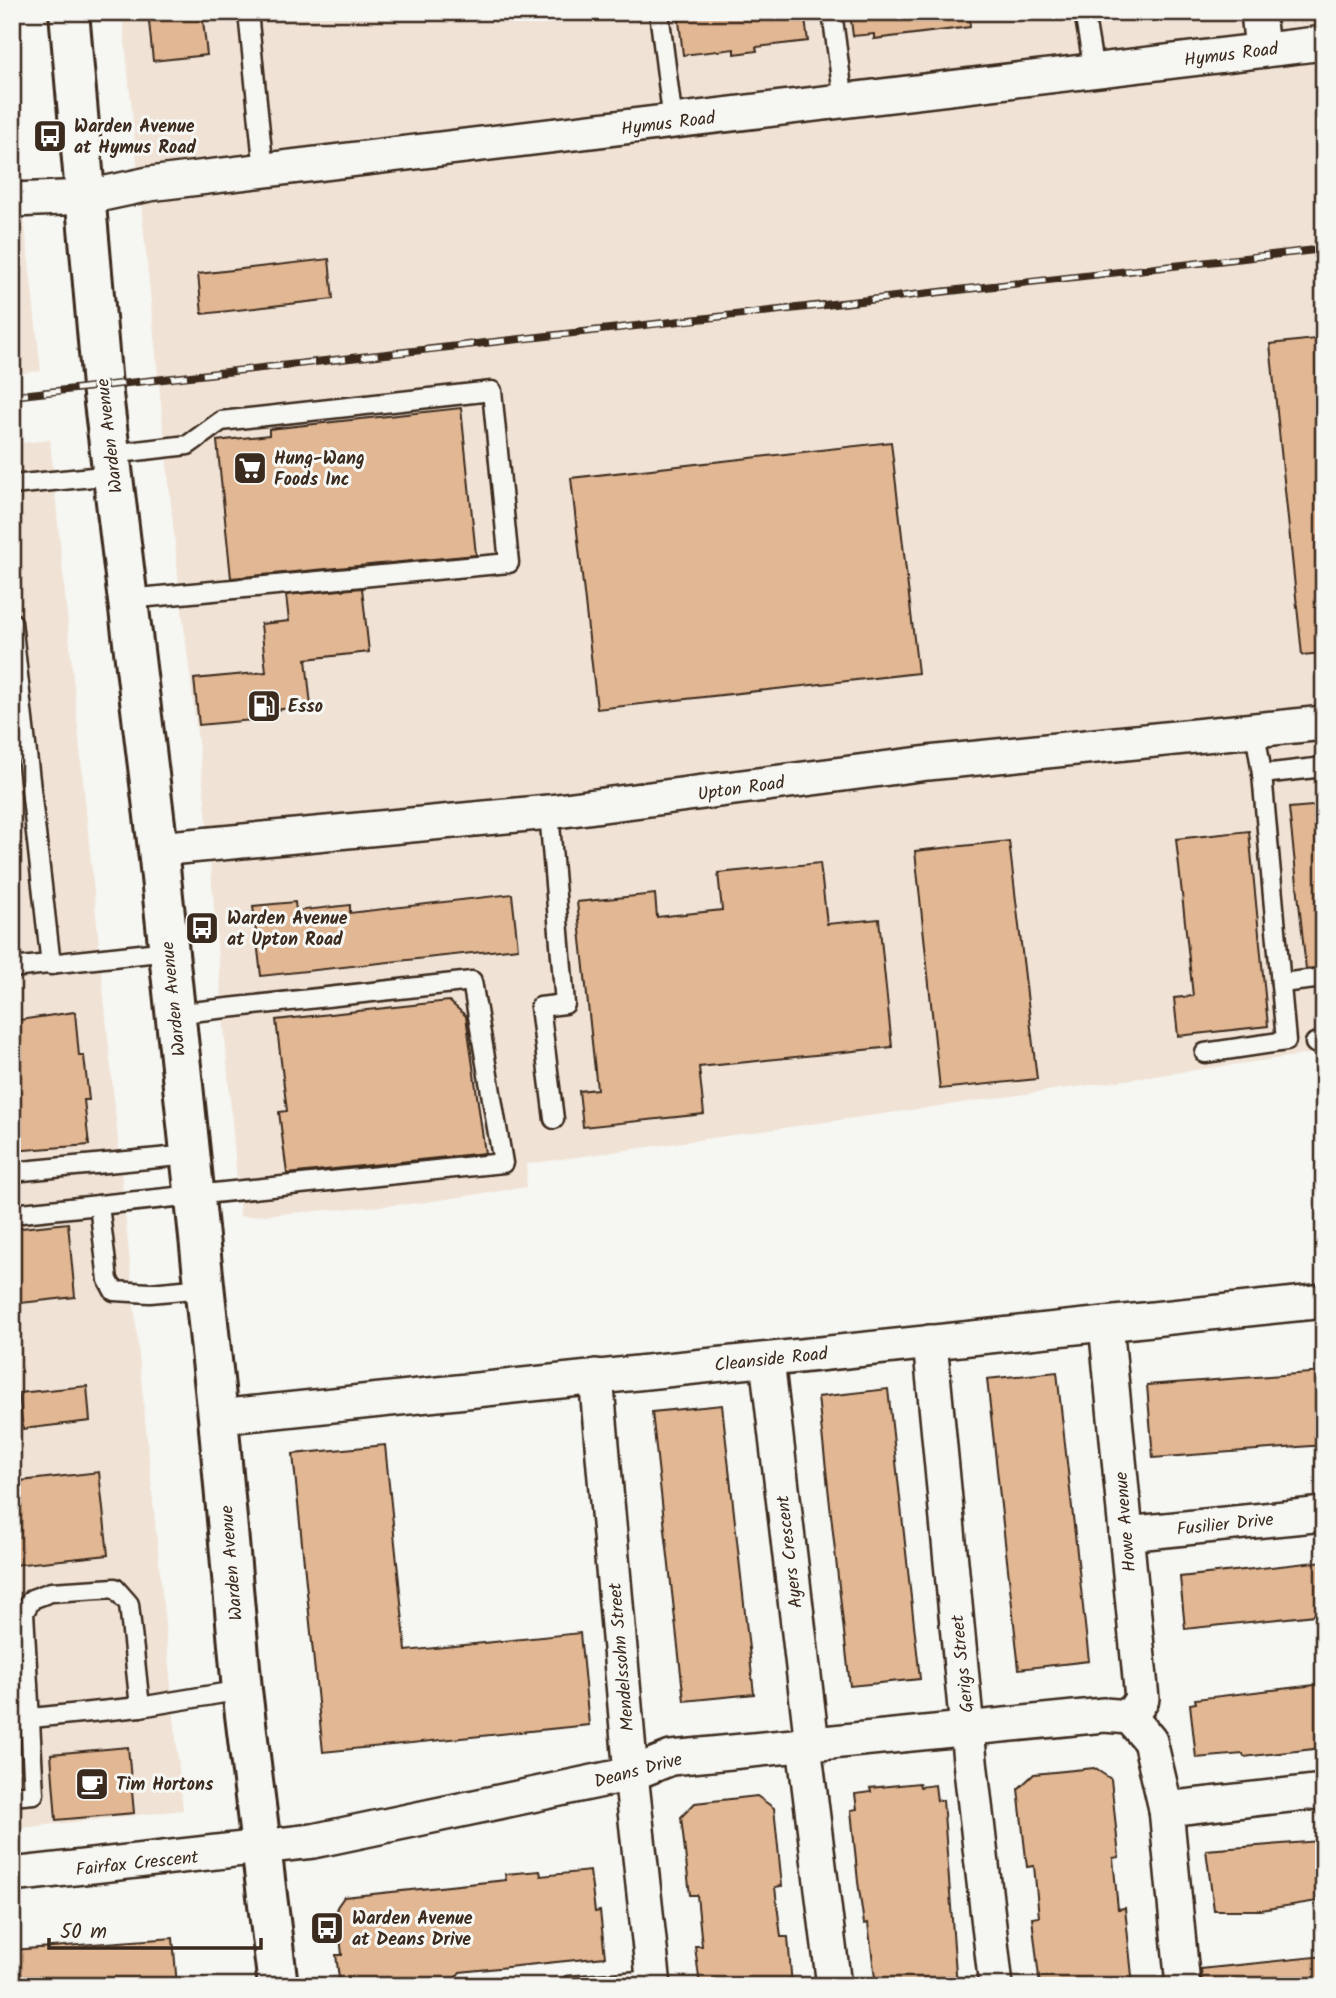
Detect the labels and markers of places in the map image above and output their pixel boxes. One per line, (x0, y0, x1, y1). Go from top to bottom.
place label: Warden Avenue at Hymus Road (74, 113, 196, 163)
bus stop icon: Warden Avenue at Hymus Road (31, 117, 69, 155)
place label: Hung-Wang Foods Inc (274, 445, 365, 495)
supermarket icon: Hung-Wang Foods Inc (231, 449, 269, 487)
fuel station icon: Esso (245, 687, 283, 725)
place label: Esso (288, 693, 323, 722)
place label: Warden Avenue at Upton Road (227, 905, 348, 955)
bus stop icon: Warden Avenue at Upton Road (183, 909, 221, 947)
cafe icon: Tim Hortons (73, 1765, 111, 1803)
place label: Tim Hortons (116, 1771, 214, 1800)
place label: Warden Avenue at Deans Drive (352, 1905, 473, 1955)
bus stop icon: Warden Avenue at Deans Drive (308, 1909, 346, 1947)

